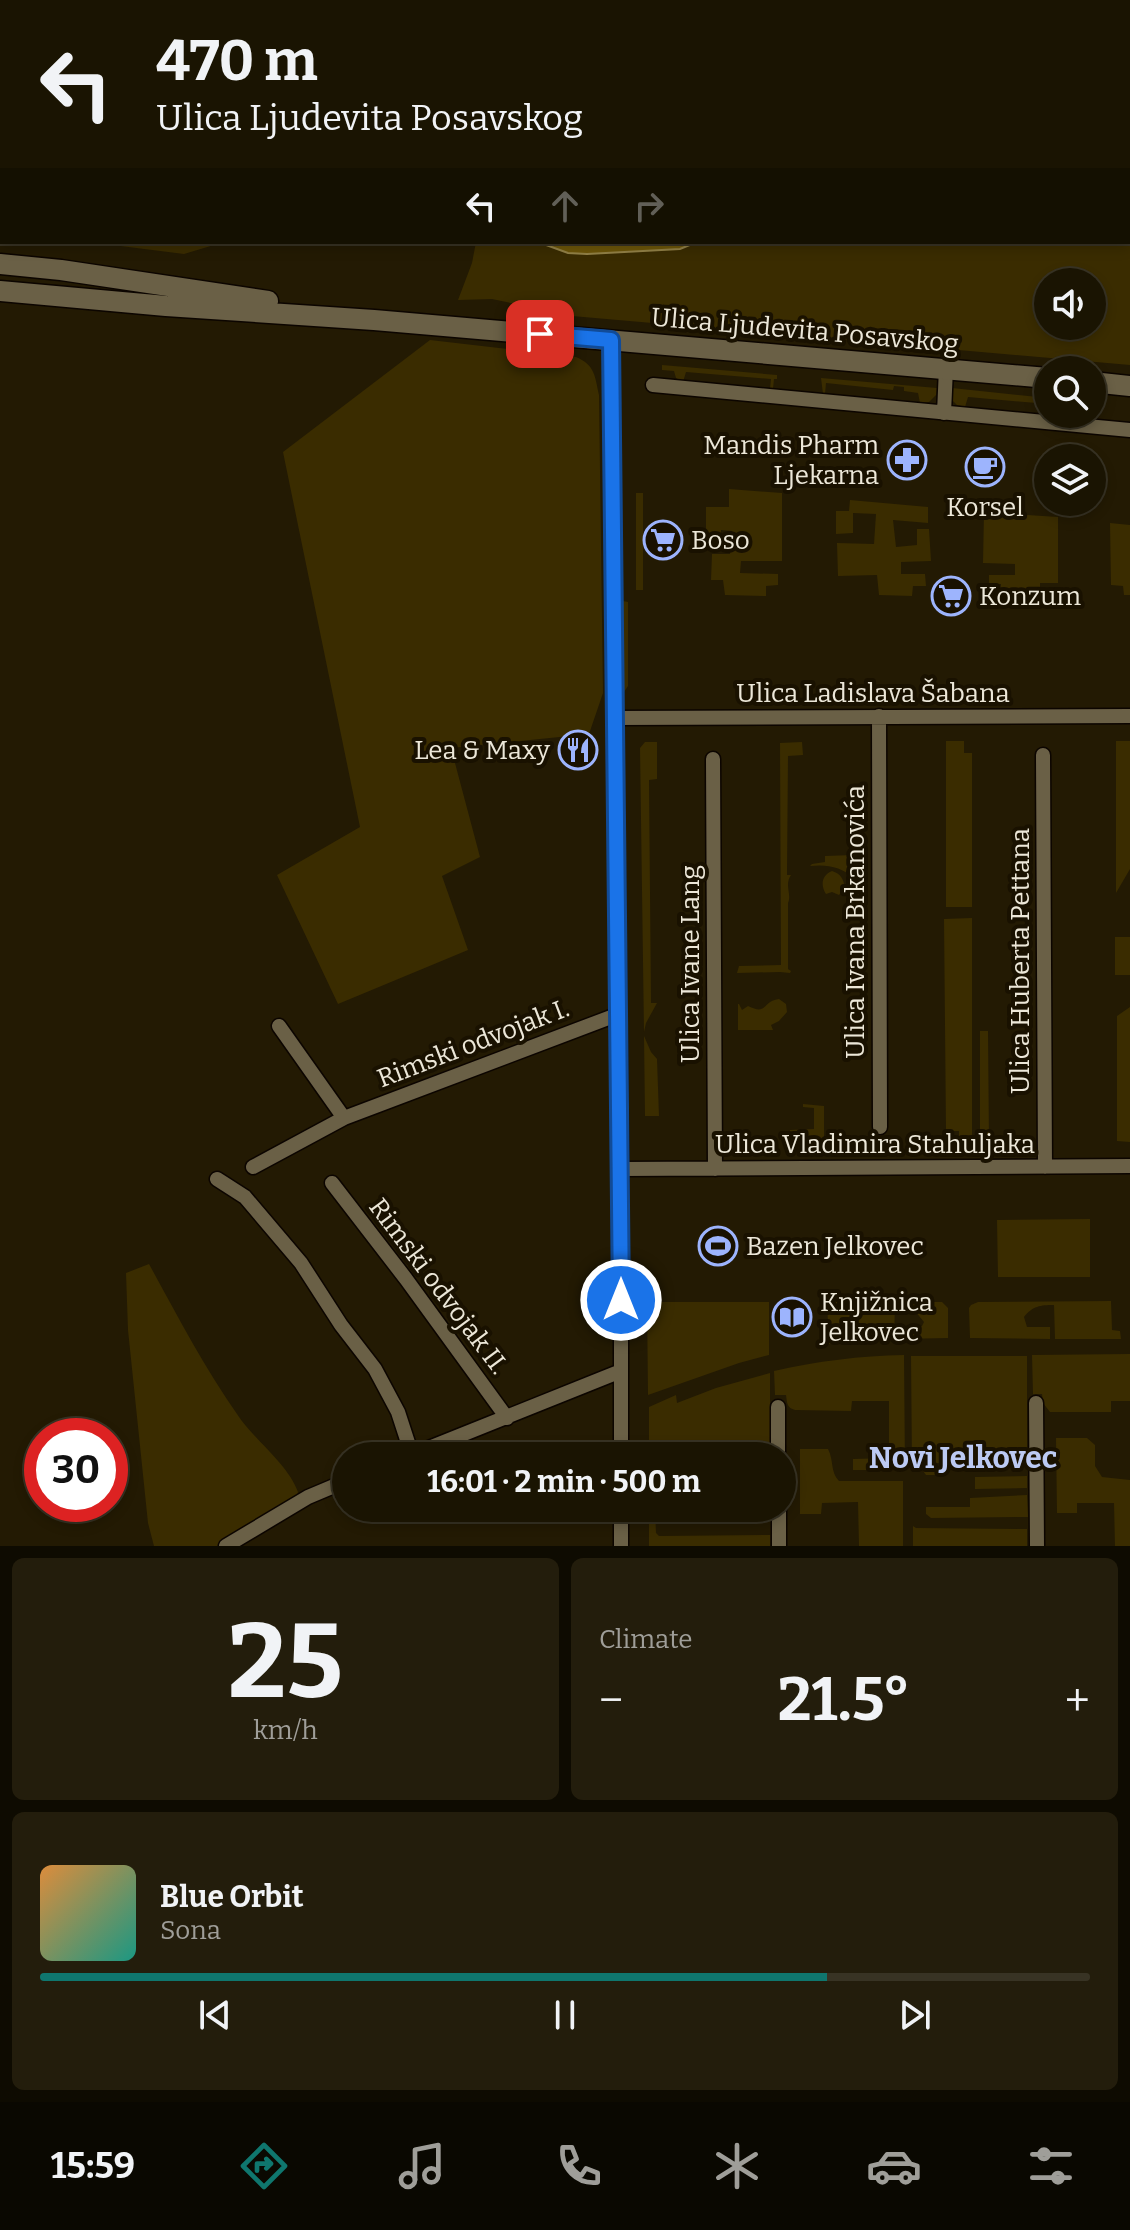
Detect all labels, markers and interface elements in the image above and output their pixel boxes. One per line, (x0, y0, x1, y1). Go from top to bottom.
text: 470 m (156, 28, 318, 95)
icon: left (24, 32, 128, 136)
text: Ulica Ljudevita Posavskog (156, 96, 583, 140)
icon: left (459, 184, 503, 228)
icon: ahead (543, 184, 587, 228)
icon: right (627, 184, 671, 228)
map controls (1034, 268, 1106, 516)
button: sound (1034, 268, 1106, 340)
pin (506, 300, 574, 368)
street label: Ulica Ljudevita Posavskog (650, 302, 960, 359)
icon: arrive (518, 312, 562, 356)
button: search (1034, 356, 1106, 428)
place label: Mandis Pharm Ljekarna (703, 430, 879, 491)
pharmacy icon: Mandis Pharm Ljekarna (886, 439, 928, 481)
button: layers (1034, 444, 1106, 516)
cafe icon: Korsel (964, 446, 1006, 488)
place label: Korsel (946, 492, 1024, 523)
supermarket icon: Boso (642, 519, 684, 561)
place label: Boso (691, 525, 750, 556)
supermarket icon: Konzum (930, 575, 972, 617)
place label: Konzum (979, 581, 1081, 612)
street label: Ulica Ladislava Šabana (736, 678, 1010, 709)
restaurant icon: Lea & Maxy (557, 729, 599, 771)
place label: Lea & Maxy (414, 735, 550, 766)
street label: Ulica Ivana Brkanovića (840, 785, 871, 1059)
street label: Ulica Huberta Pettana (1005, 828, 1036, 1094)
street label: Ulica Ivane Lang (675, 865, 706, 1063)
street label: Rimski odvojak I. (373, 993, 573, 1094)
street label: Ulica Vladimira Stahuljaka (715, 1129, 1035, 1160)
street label: Rimski odvojak II. (362, 1192, 515, 1380)
sports icon: Bazen Jelkovec (697, 1225, 739, 1267)
place label: Bazen Jelkovec (746, 1231, 924, 1262)
position arrow (579, 1258, 663, 1342)
place label: Knjižnica Jelkovec (819, 1287, 933, 1348)
library icon: Knjižnica Jelkovec (771, 1296, 813, 1338)
speed limit sign: 30 (24, 1418, 128, 1522)
district label: Novi Jelkovec (869, 1440, 1057, 1476)
text: 16:01 · 2 min · 500 m (427, 1464, 701, 1500)
text: 25 (228, 1600, 343, 1725)
text: Climate (599, 1624, 693, 1655)
text: 21.5° (778, 1664, 910, 1736)
text: − (599, 1674, 623, 1727)
text: + (1065, 1674, 1090, 1727)
text: km/h (253, 1715, 318, 1746)
text: Blue Orbit (160, 1879, 304, 1915)
text: Sona (160, 1915, 221, 1946)
icon: previous (193, 1993, 237, 2037)
icon: pause (543, 1993, 587, 2037)
icon: next (893, 1993, 937, 2037)
icon: directions (236, 2138, 292, 2194)
icon: music (394, 2138, 450, 2194)
icon: phone (551, 2138, 607, 2194)
icon: climate (709, 2138, 765, 2194)
icon: car (866, 2138, 922, 2194)
icon: filters (1023, 2138, 1079, 2194)
text: 15:59 (51, 2144, 135, 2188)

